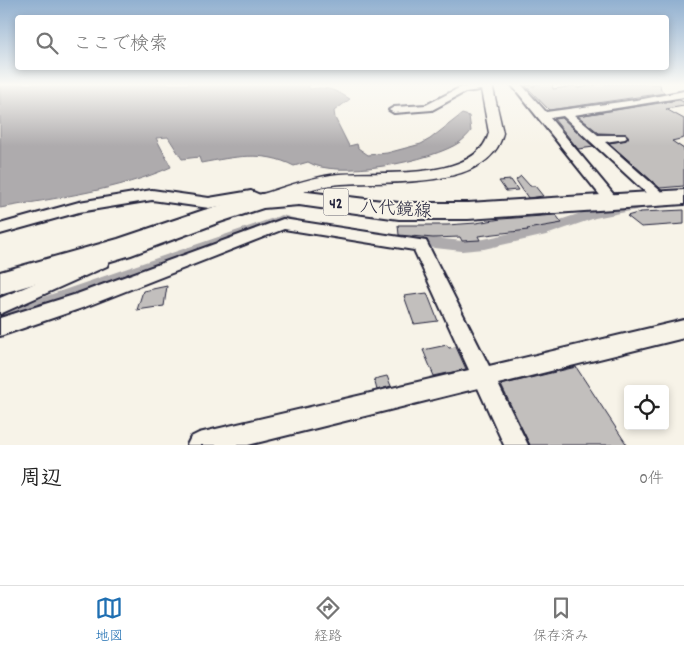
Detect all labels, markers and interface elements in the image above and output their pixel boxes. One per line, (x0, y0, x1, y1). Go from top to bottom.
search box (15, 15, 669, 70)
icon: search (33, 29, 61, 57)
text: ここで検索 (73, 32, 168, 59)
road number: 42 (324, 188, 348, 216)
street label: 八代鏡線 (359, 196, 433, 225)
map controls (624, 385, 669, 430)
button: locate (624, 385, 669, 430)
text: 周辺 (20, 465, 62, 495)
text: 0件 (639, 468, 664, 491)
tab: 地図 (95, 594, 123, 647)
tab: 経路 (314, 594, 342, 647)
tab: 保存済み (533, 594, 589, 647)

